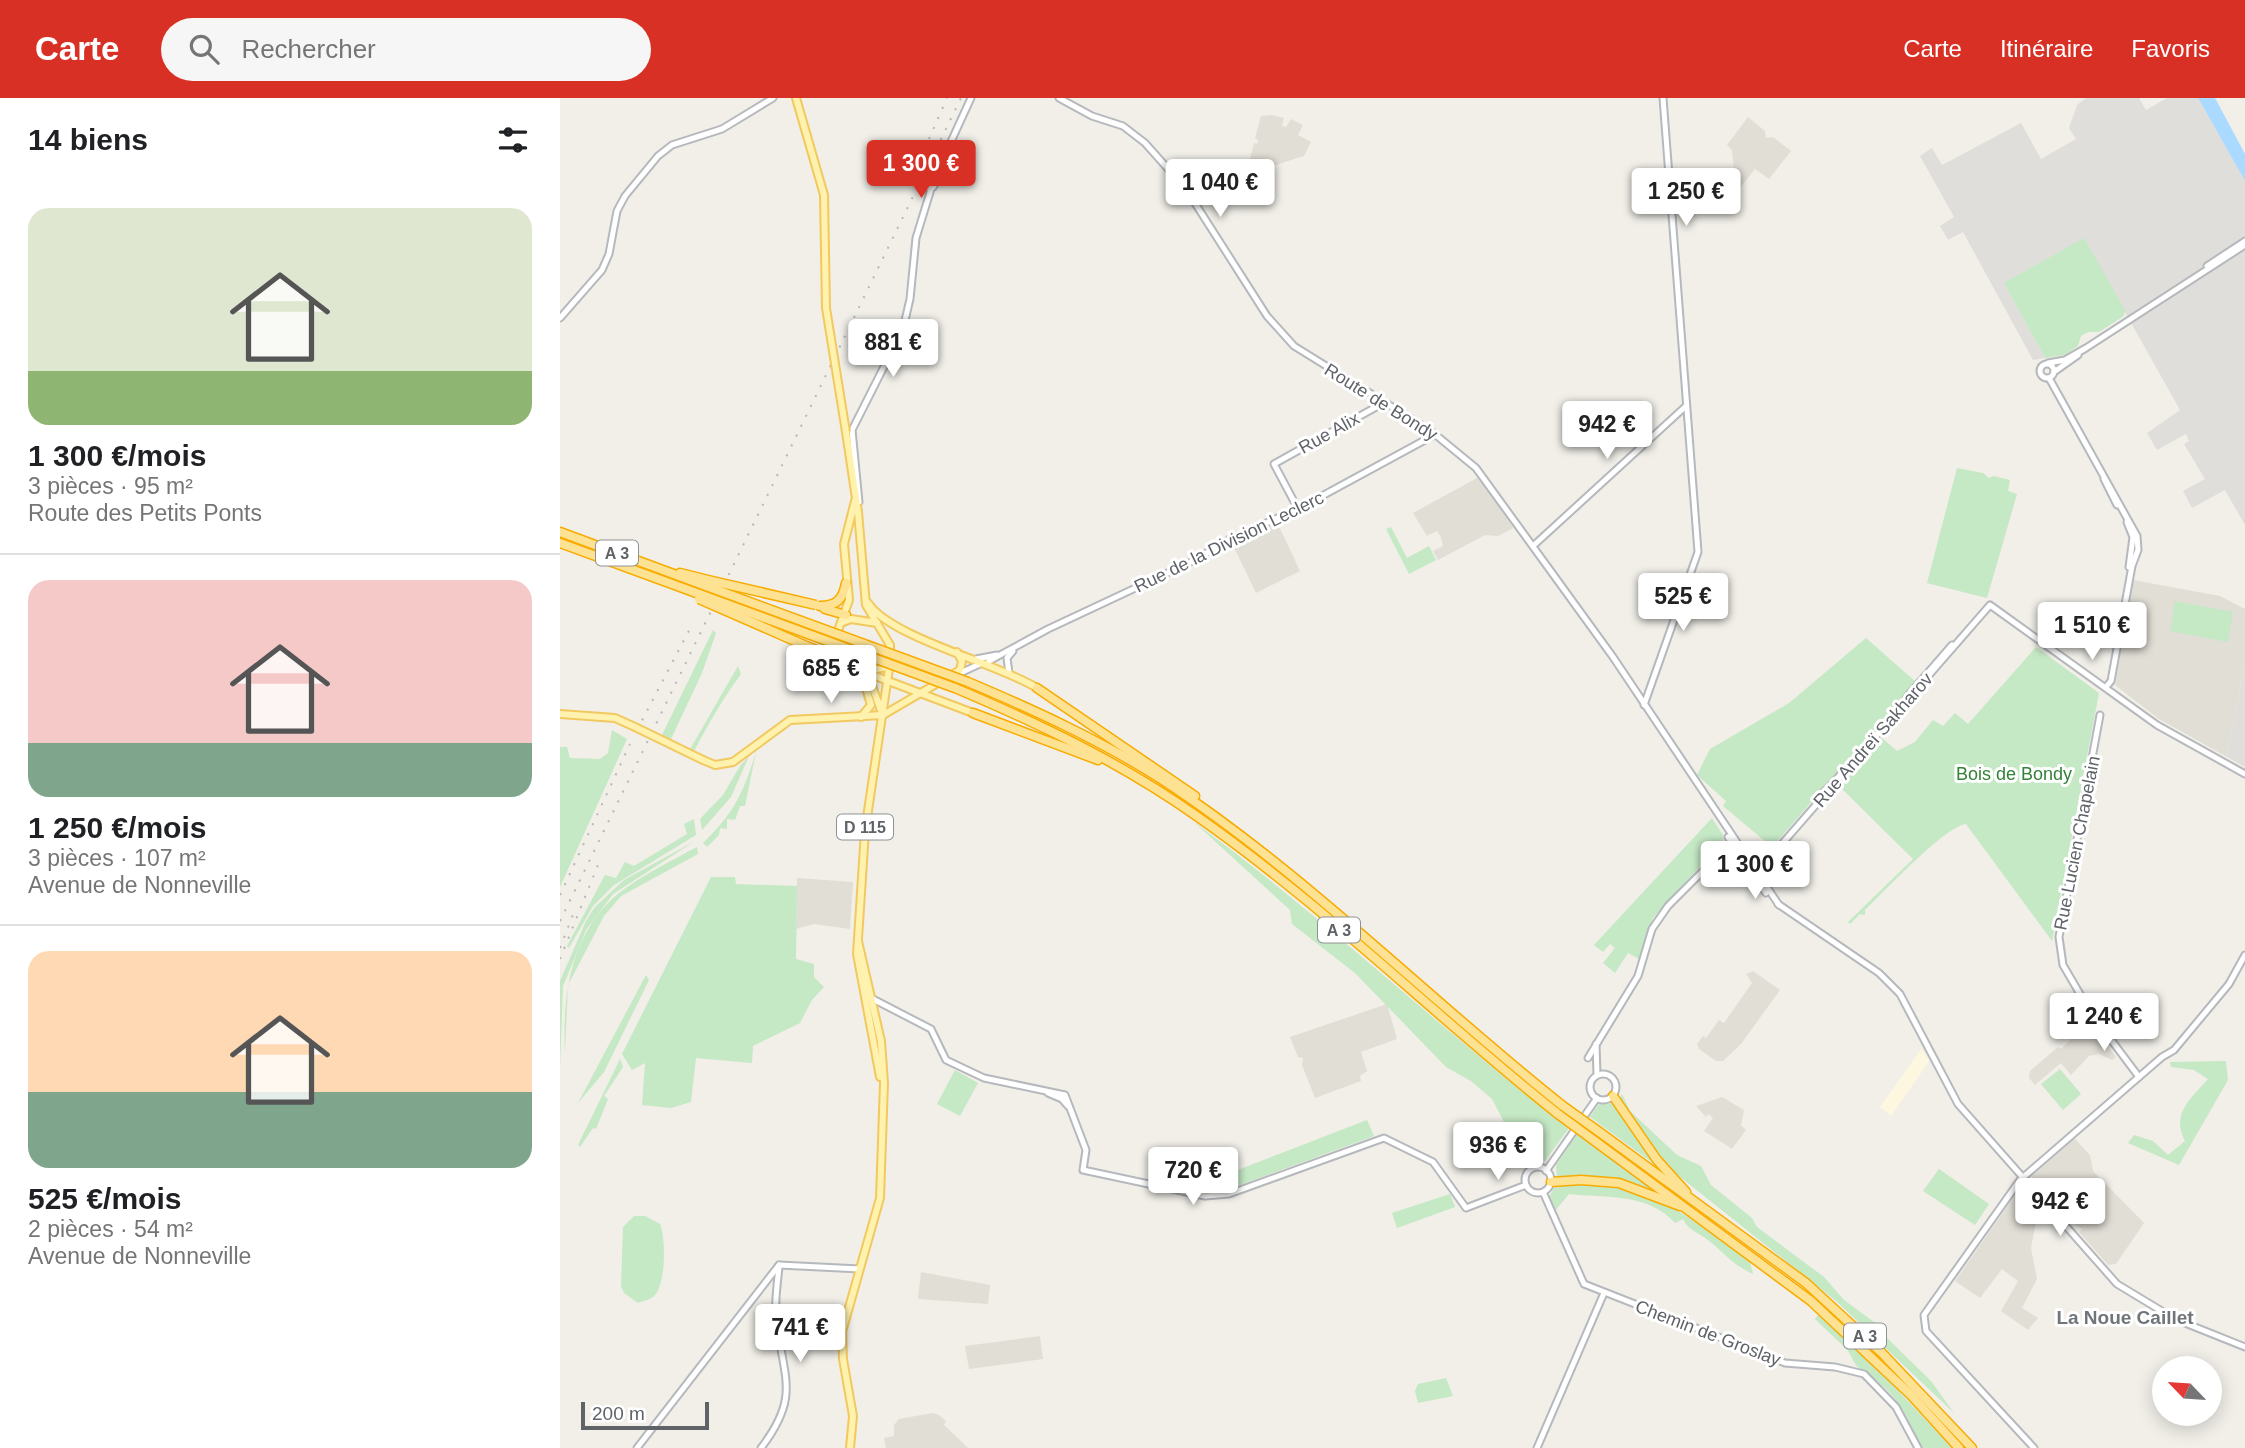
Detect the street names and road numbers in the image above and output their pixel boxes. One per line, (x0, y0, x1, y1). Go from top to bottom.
street label: Route de Bondy (1321, 359, 1441, 445)
street label: Rue Alix (1295, 408, 1363, 458)
street label: Rue de la Division Leclerc (1131, 487, 1327, 597)
road number: A 3 (596, 540, 638, 566)
street label: Rue Andreï Sakharov (1809, 669, 1937, 811)
street label: Rue Lucien Chapelain (2050, 754, 2104, 932)
road number: D 115 (837, 814, 893, 840)
road number: A 3 (1318, 918, 1360, 943)
street label: Chemin de Groslay (1632, 1296, 1784, 1370)
road number: A 3 (1844, 1324, 1886, 1348)

